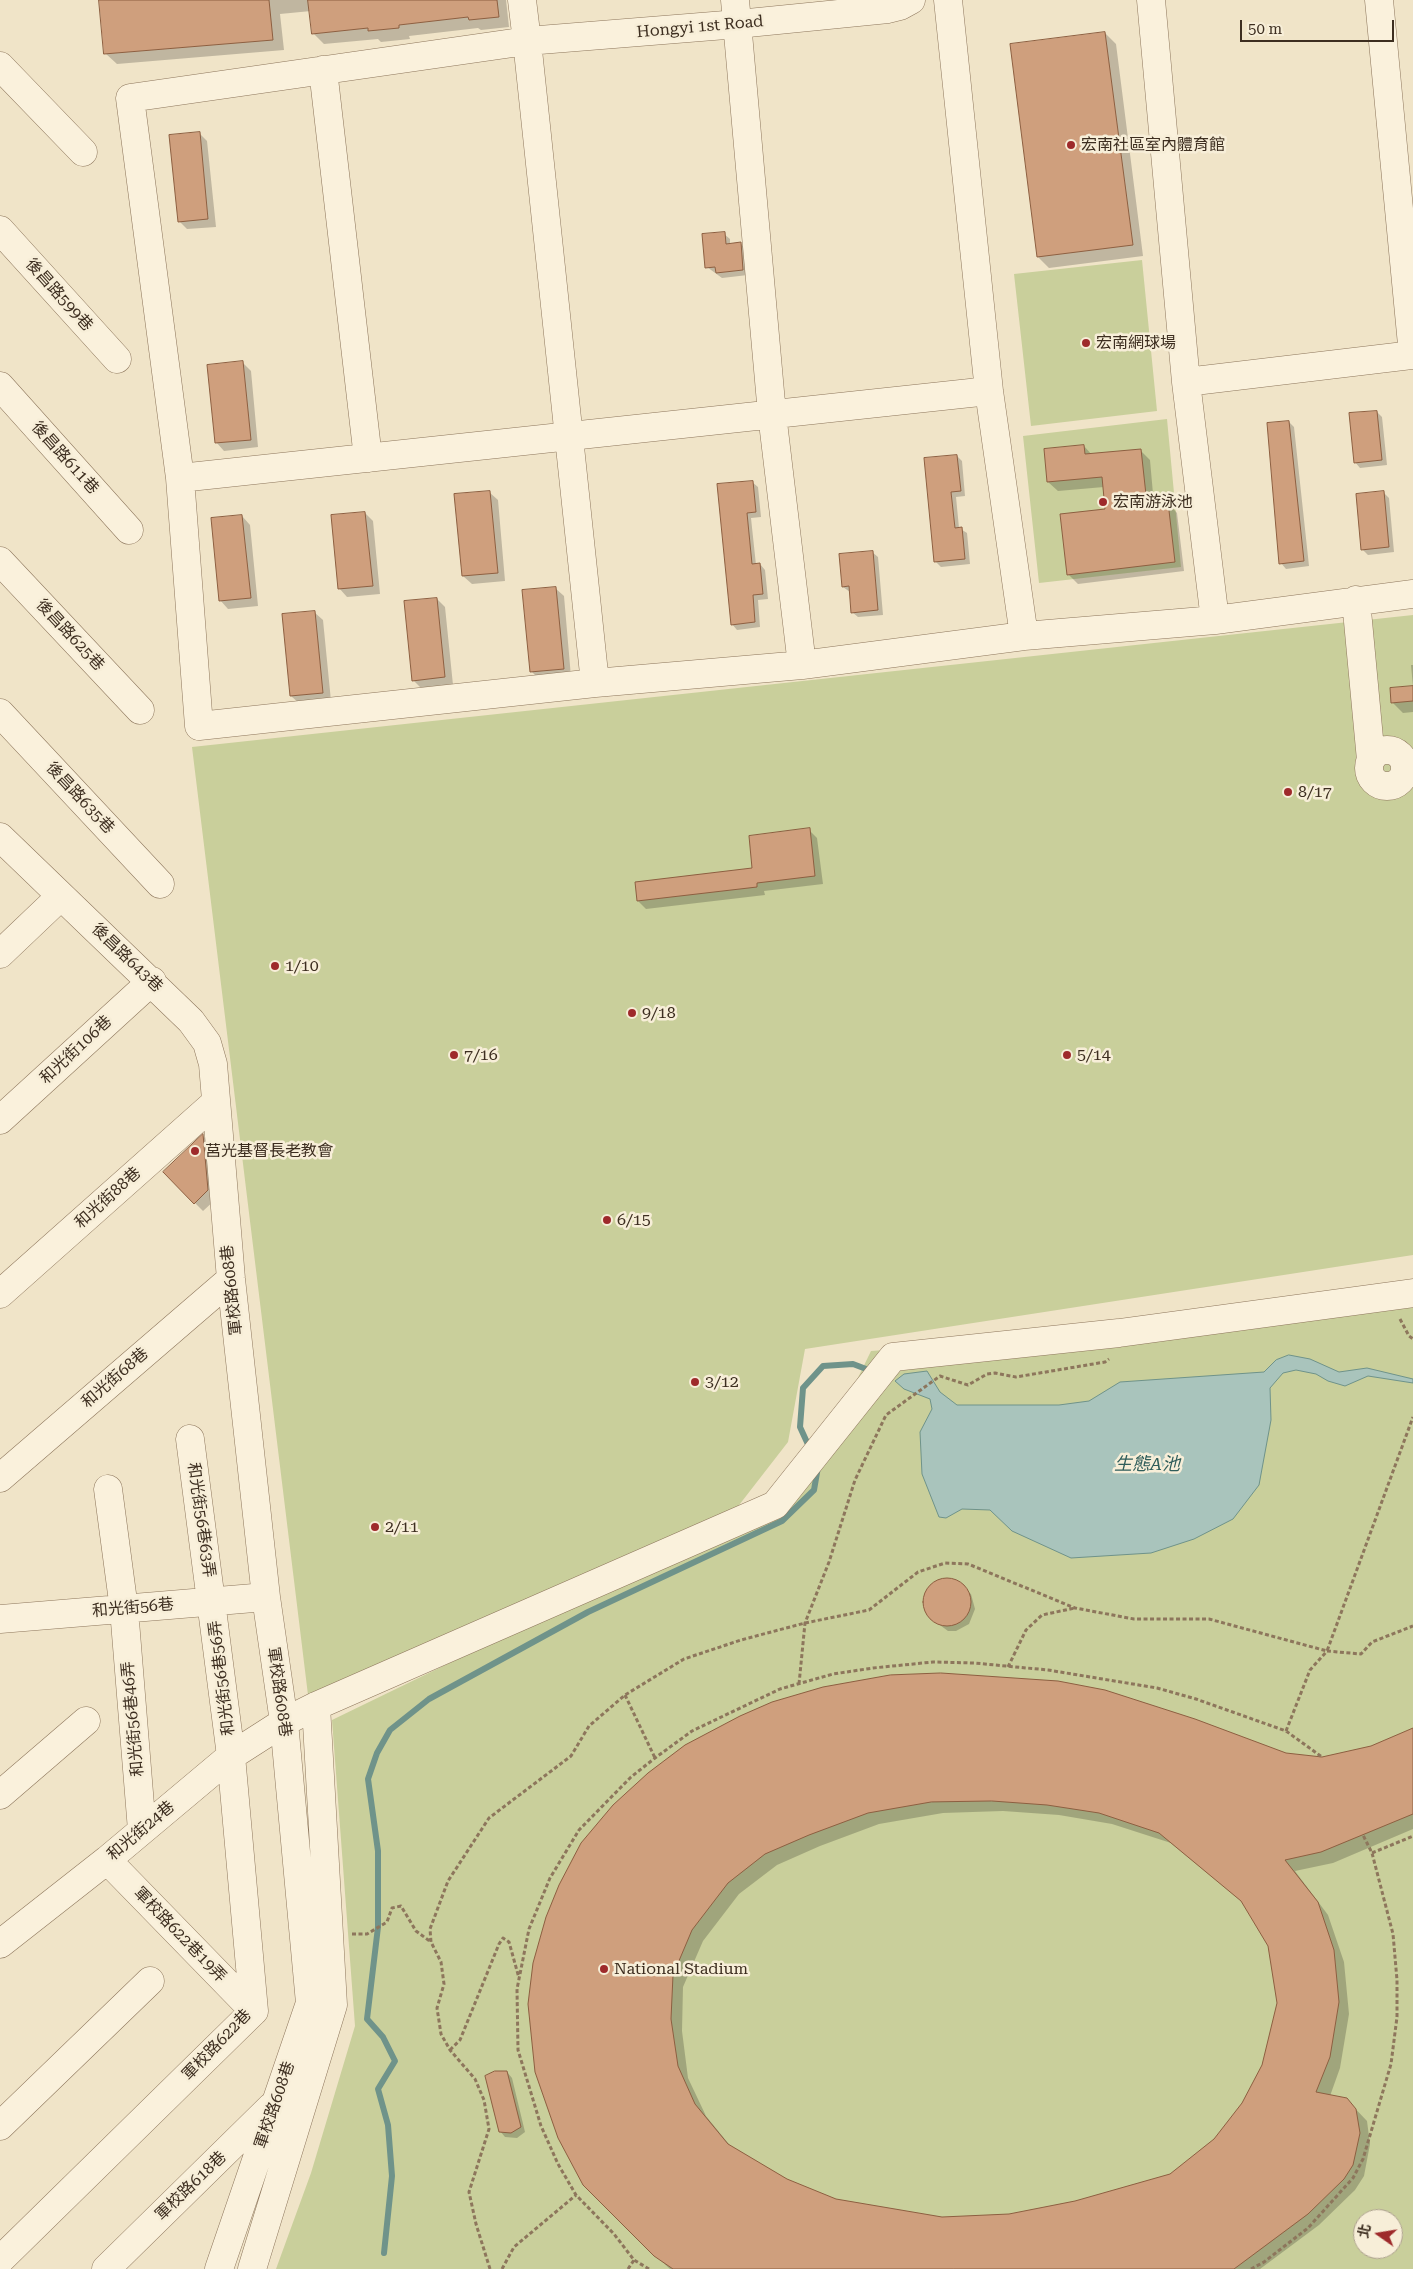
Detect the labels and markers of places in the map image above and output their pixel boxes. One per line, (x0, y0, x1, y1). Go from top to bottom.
place label: 宏南社區室內體育館 (1081, 135, 1225, 155)
marker: 宏南社區室內體育館 (1065, 139, 1077, 151)
place label: 宏南網球場 (1096, 333, 1176, 353)
marker: 宏南網球場 (1080, 337, 1092, 349)
place label: 宏南游泳池 (1113, 492, 1193, 512)
marker: 宏南游泳池 (1097, 496, 1109, 508)
place label: 8/17 (1298, 782, 1332, 802)
marker: 8/17 (1282, 786, 1294, 798)
place label: 1/10 (285, 956, 319, 976)
marker: 1/10 (269, 960, 281, 972)
place label: 9/18 (642, 1003, 676, 1023)
marker: 9/18 (626, 1007, 638, 1019)
place label: 7/16 (464, 1045, 498, 1065)
place label: 5/14 (1077, 1045, 1111, 1065)
marker: 7/16 (448, 1049, 460, 1061)
marker: 5/14 (1061, 1049, 1073, 1061)
place label: 莒光基督長老教會 (205, 1141, 333, 1161)
marker: 莒光基督長老教會 (189, 1145, 201, 1157)
place label: 6/15 (617, 1210, 651, 1230)
marker: 6/15 (601, 1214, 613, 1226)
place label: 3/12 (705, 1372, 739, 1392)
marker: 3/12 (689, 1376, 701, 1388)
place label: 2/11 (385, 1517, 419, 1537)
marker: 2/11 (369, 1521, 381, 1533)
place label: National Stadium (614, 1959, 748, 1979)
marker: National Stadium (598, 1963, 610, 1975)

